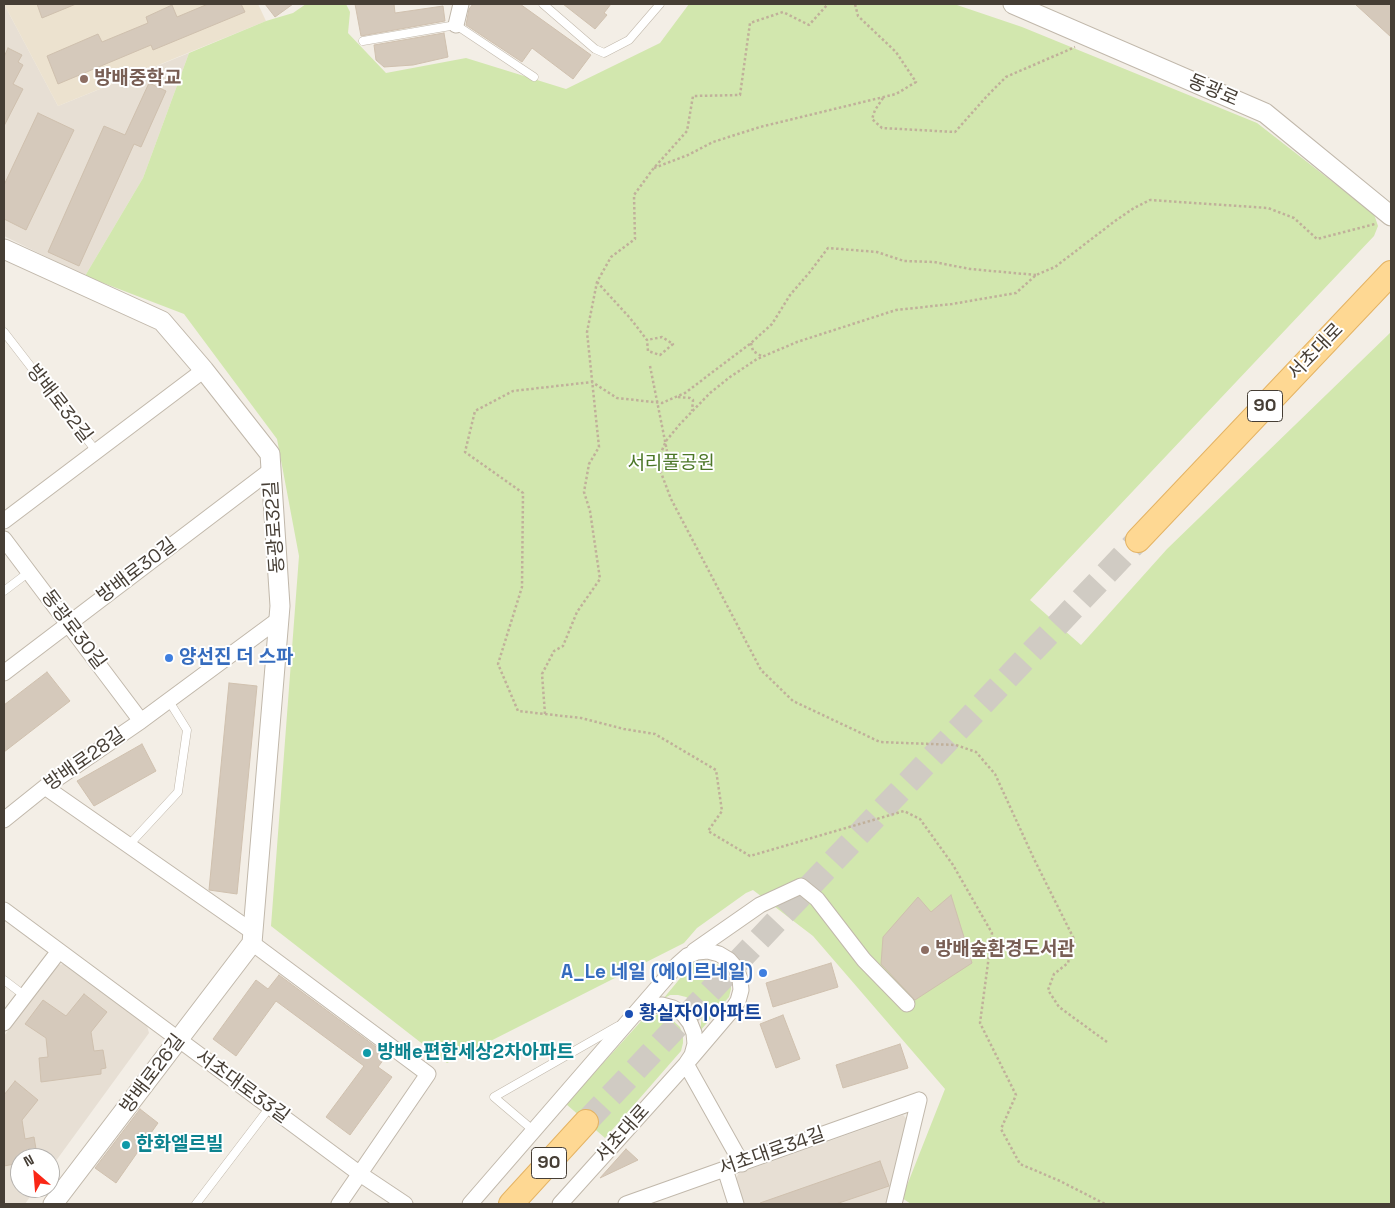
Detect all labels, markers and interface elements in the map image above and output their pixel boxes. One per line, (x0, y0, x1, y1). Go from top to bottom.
place label: 방배중학교 (94, 68, 181, 90)
street label: 동광로 (1184, 70, 1242, 112)
marker: 방배중학교 (78, 73, 90, 85)
street label: 서초대로 (1284, 319, 1348, 385)
street label: 방배로32길 (21, 360, 97, 448)
road number: 90 (1248, 391, 1282, 422)
park label: 서리풀공원 (627, 453, 715, 475)
street label: 동광로32길 (260, 480, 290, 574)
street label: 방배로30길 (93, 534, 181, 608)
street label: 동광로30길 (36, 586, 110, 674)
place label: 양선진 더 스파 (179, 647, 294, 669)
marker: 양선진 더 스파 (163, 652, 175, 664)
street label: 방배로28길 (40, 724, 130, 796)
place label: 방배숲환경도서관 (935, 939, 1075, 961)
marker: 방배숲환경도서관 (919, 944, 931, 956)
place label: A_Le 네일 (에이르네일) (561, 962, 753, 984)
marker: A_Le 네일 (에이르네일) (757, 967, 769, 979)
place label: 황실자이아파트 (639, 1003, 761, 1025)
marker: 황실자이아파트 (623, 1008, 635, 1020)
street label: 방배로26길 (116, 1030, 190, 1118)
place label: 방배e편한세상2차아파트 (377, 1042, 574, 1064)
street label: 서초대로33길 (191, 1045, 293, 1129)
marker: 방배e편한세상2차아파트 (361, 1047, 373, 1059)
street label: 서초대로 (591, 1100, 655, 1168)
street label: 서초대로34길 (716, 1123, 828, 1181)
place label: 한화엘르빌 (136, 1134, 223, 1156)
marker: 한화엘르빌 (120, 1139, 132, 1151)
north arrow (10, 1148, 60, 1198)
road number: 90 (532, 1148, 566, 1178)
text: N (20, 1150, 37, 1171)

